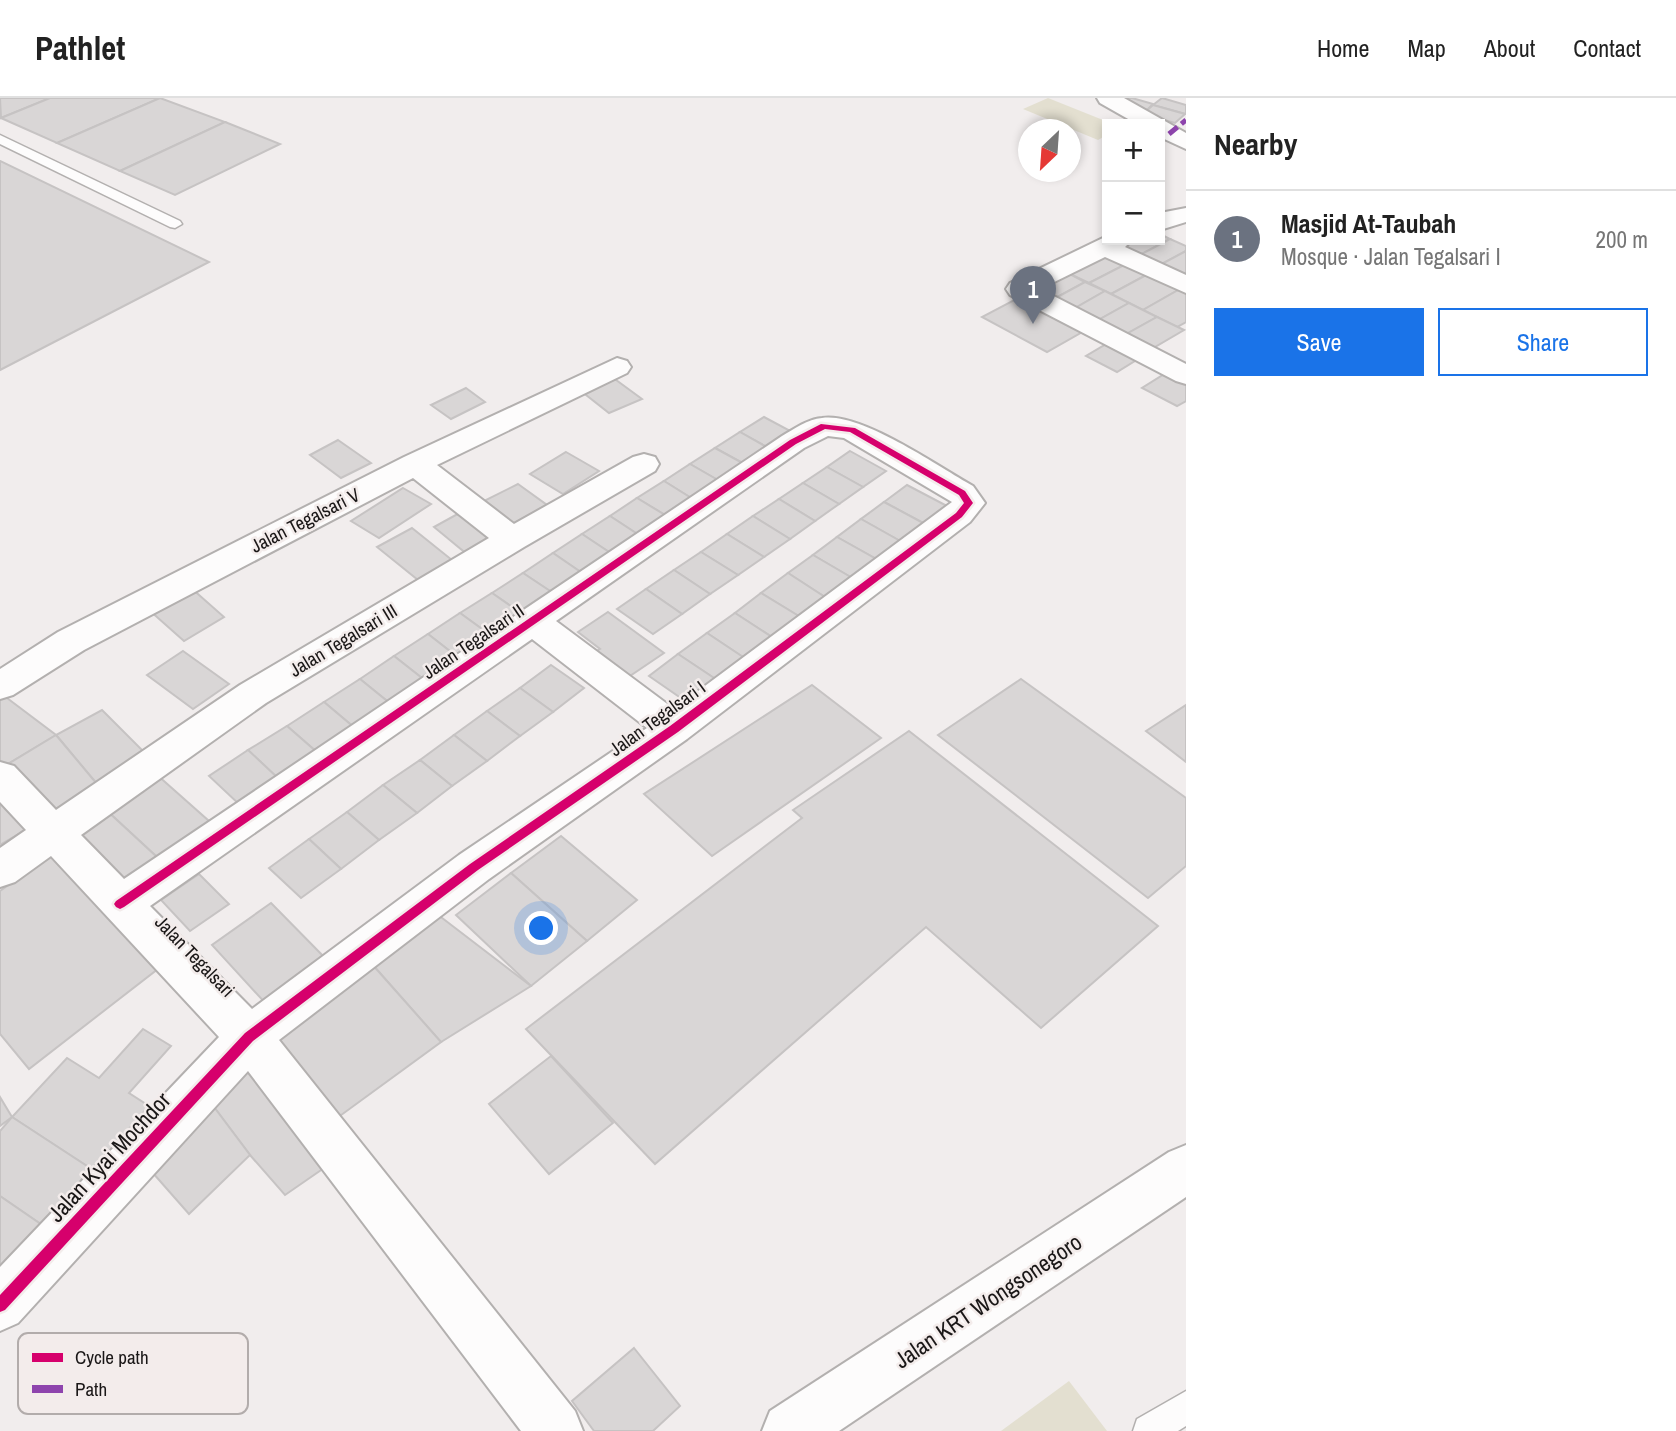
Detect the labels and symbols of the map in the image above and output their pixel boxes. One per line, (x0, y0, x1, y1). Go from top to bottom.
north arrow (1018, 119, 1081, 182)
pin: 1 (1010, 266, 1056, 324)
street label: Jalan Tegalsari V (246, 481, 365, 559)
street label: Jalan Tegalsari III (284, 597, 402, 683)
street label: Jalan Tegalsari II (417, 597, 529, 685)
street label: Jalan Tegalsari I (604, 674, 710, 762)
street label: Jalan Tegalsari (149, 909, 241, 1003)
your location (524, 911, 558, 945)
street label: Jalan Kyai Mochdor (40, 1085, 177, 1228)
street label: Jalan KRT Wongsonegoro (888, 1226, 1088, 1375)
legend (18, 1333, 248, 1414)
text: Cycle path (75, 1344, 149, 1370)
text: Path (75, 1376, 107, 1402)

